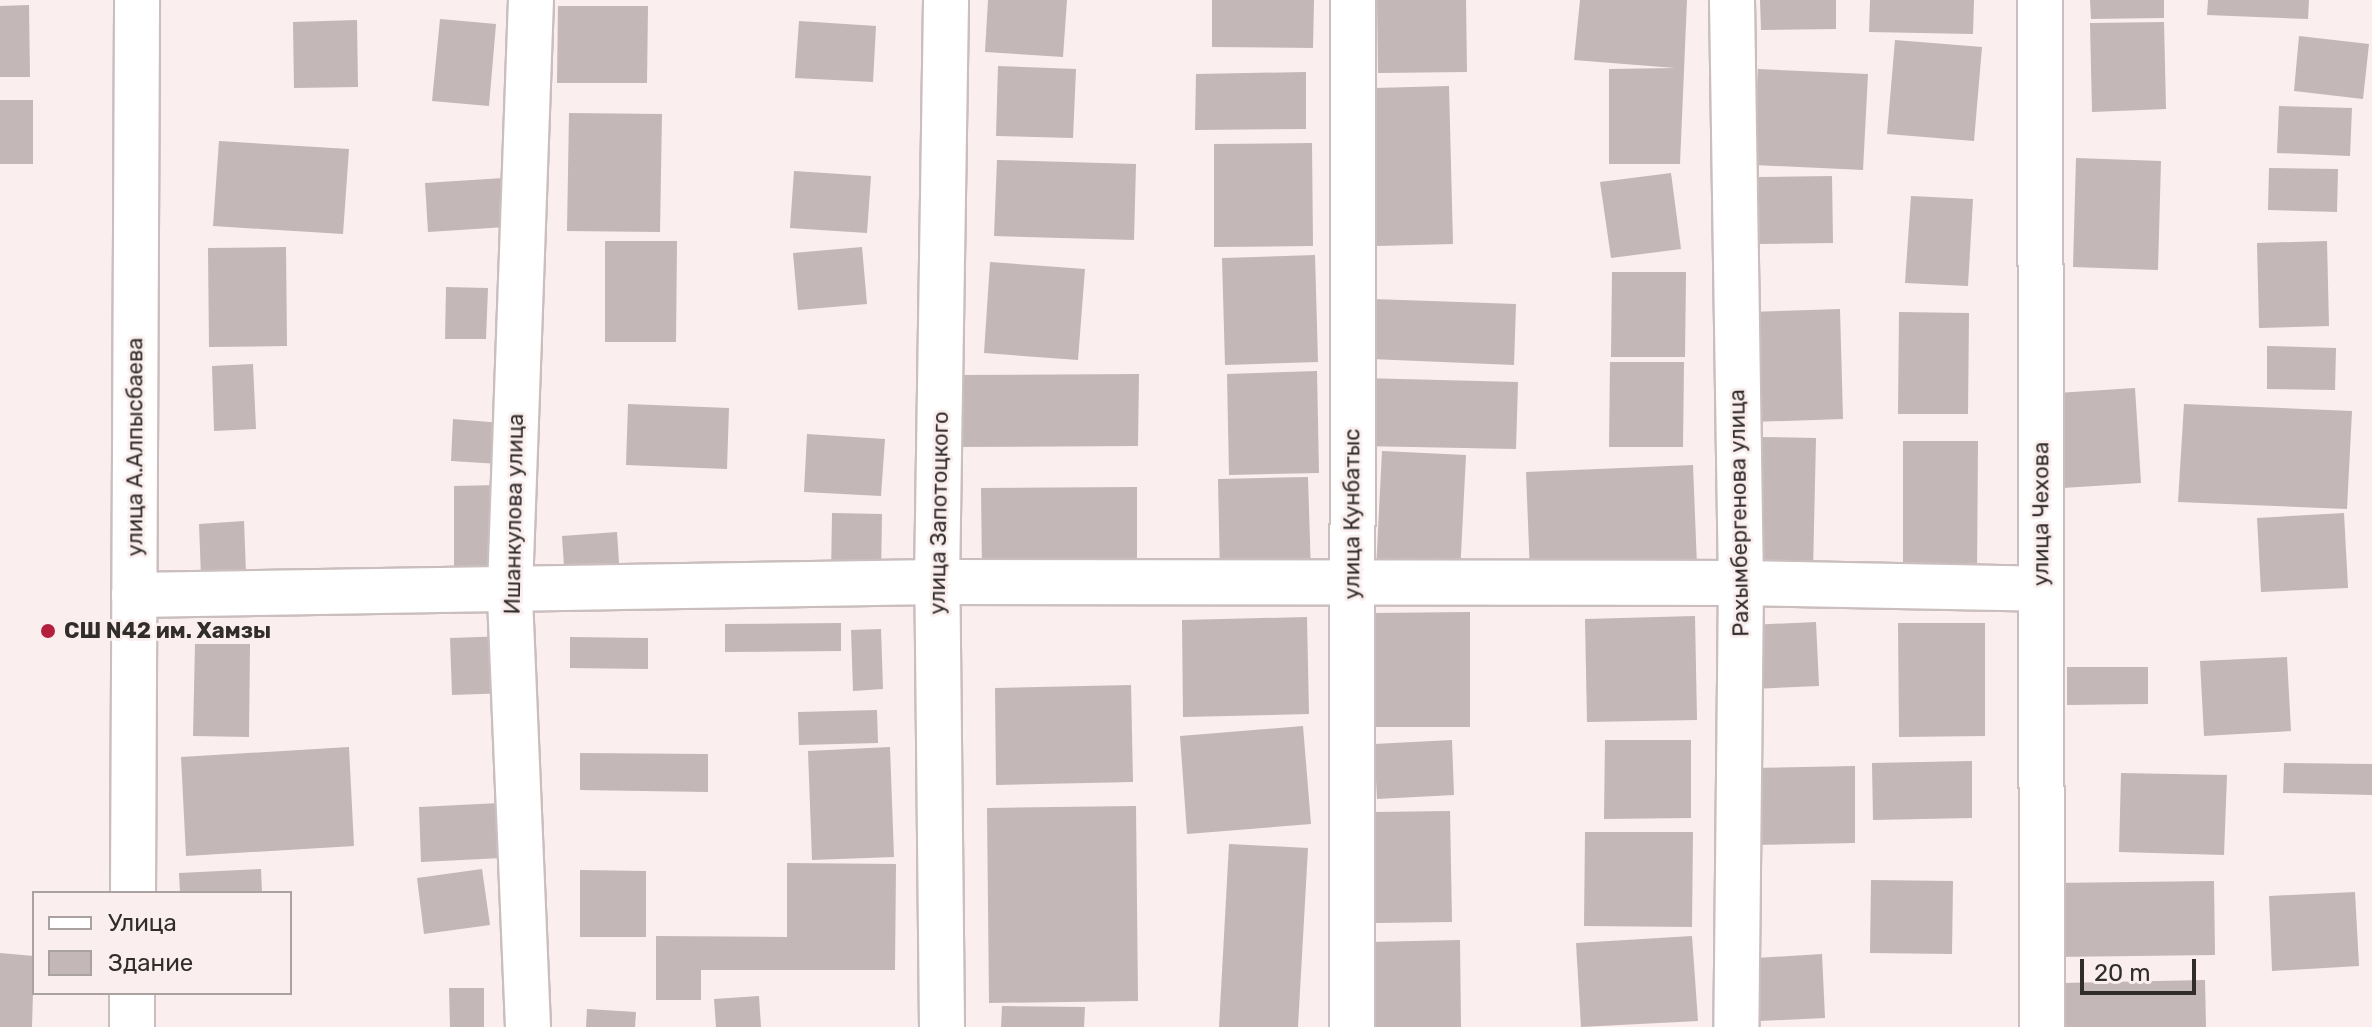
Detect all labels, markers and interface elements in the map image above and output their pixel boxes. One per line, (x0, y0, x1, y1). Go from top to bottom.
street label: улица А.Алпысбаева (122, 338, 148, 556)
street label: Рахымбергенова улица (1724, 389, 1754, 637)
street label: улица Запотоцкого (924, 411, 954, 615)
street label: Ишанкулова улица (499, 413, 529, 615)
street label: улица Кунбатыс (1339, 429, 1365, 599)
street label: улица Чехова (2028, 442, 2054, 586)
place label: СШ N42 им. Хамзы (64, 618, 271, 644)
marker: СШ N42 им. Хамзы (39, 622, 57, 640)
legend (32, 891, 292, 995)
text: Улица (108, 909, 177, 937)
scale bar (2084, 943, 2200, 993)
text: Здание (108, 949, 193, 977)
text: 20 m (2094, 959, 2151, 987)

